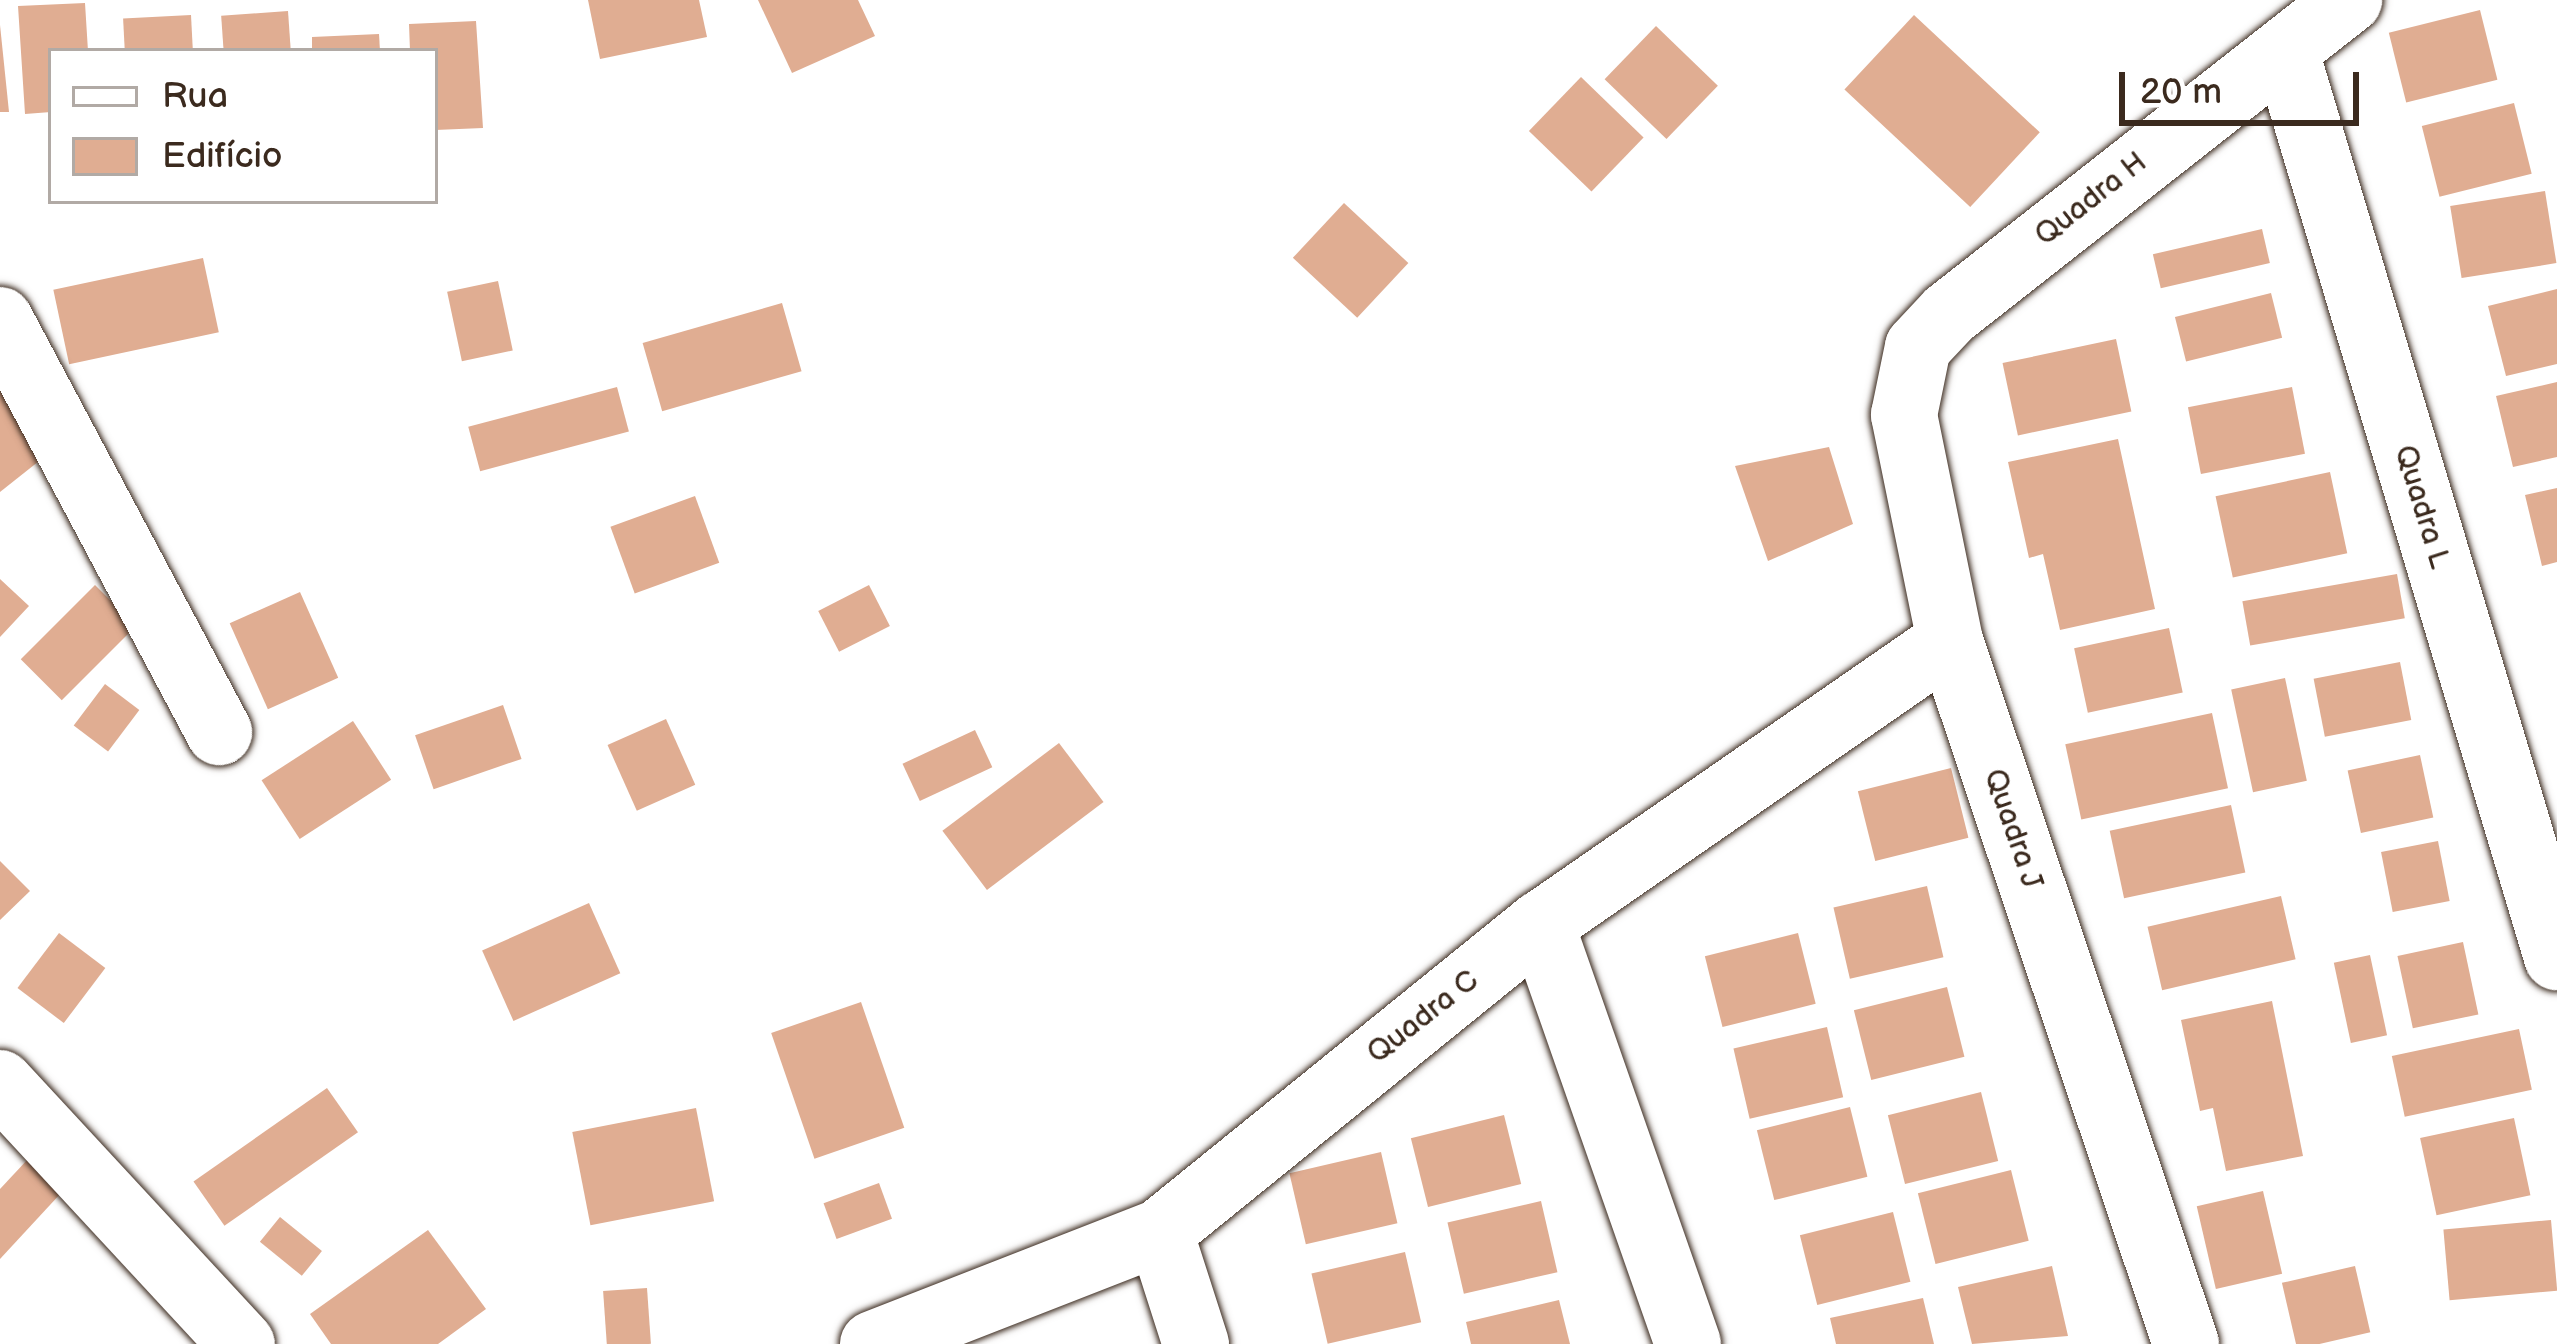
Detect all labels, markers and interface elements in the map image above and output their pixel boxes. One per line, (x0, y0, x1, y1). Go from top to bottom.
legend (48, 48, 438, 204)
scale bar (2125, 48, 2365, 122)
text: 20 m (2140, 71, 2222, 114)
text: Rua (162, 75, 228, 118)
text: Edifício (162, 135, 282, 178)
street label: Quadra H (2028, 144, 2154, 254)
street label: Quadra L (2386, 441, 2458, 573)
street label: Quadra J (1976, 764, 2050, 894)
street label: Quadra C (1360, 963, 1486, 1071)

